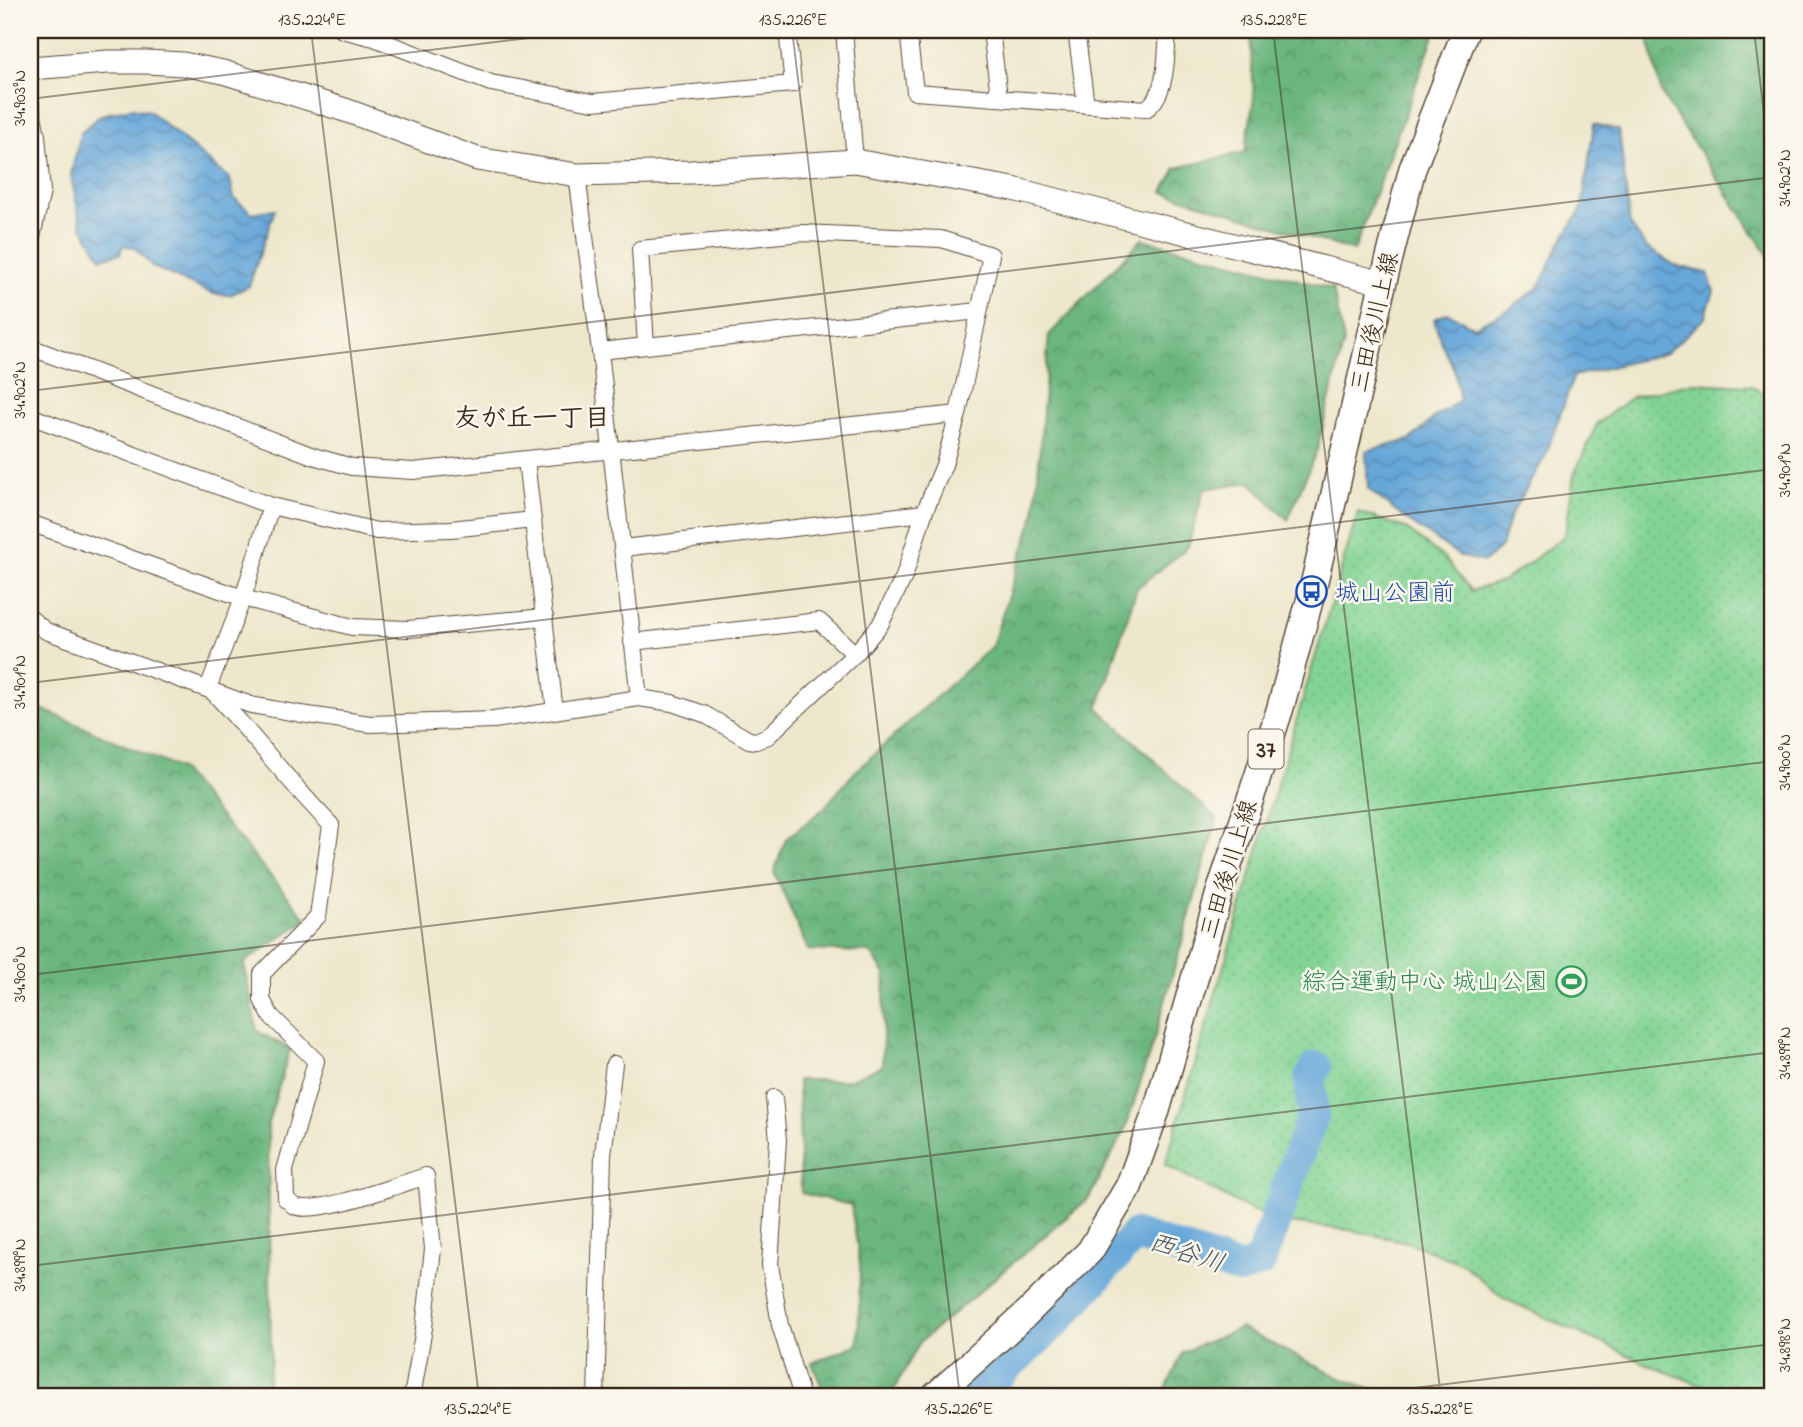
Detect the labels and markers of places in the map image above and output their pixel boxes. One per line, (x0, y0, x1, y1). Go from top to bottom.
bus stop icon: 城山公園前 (1295, 575, 1329, 609)
place label: 城山公園前 (1335, 577, 1455, 612)
sports icon: 綜合運動中心 城山公園 (1554, 964, 1588, 998)
place label: 綜合運動中心 城山公園 (1302, 966, 1548, 1001)

